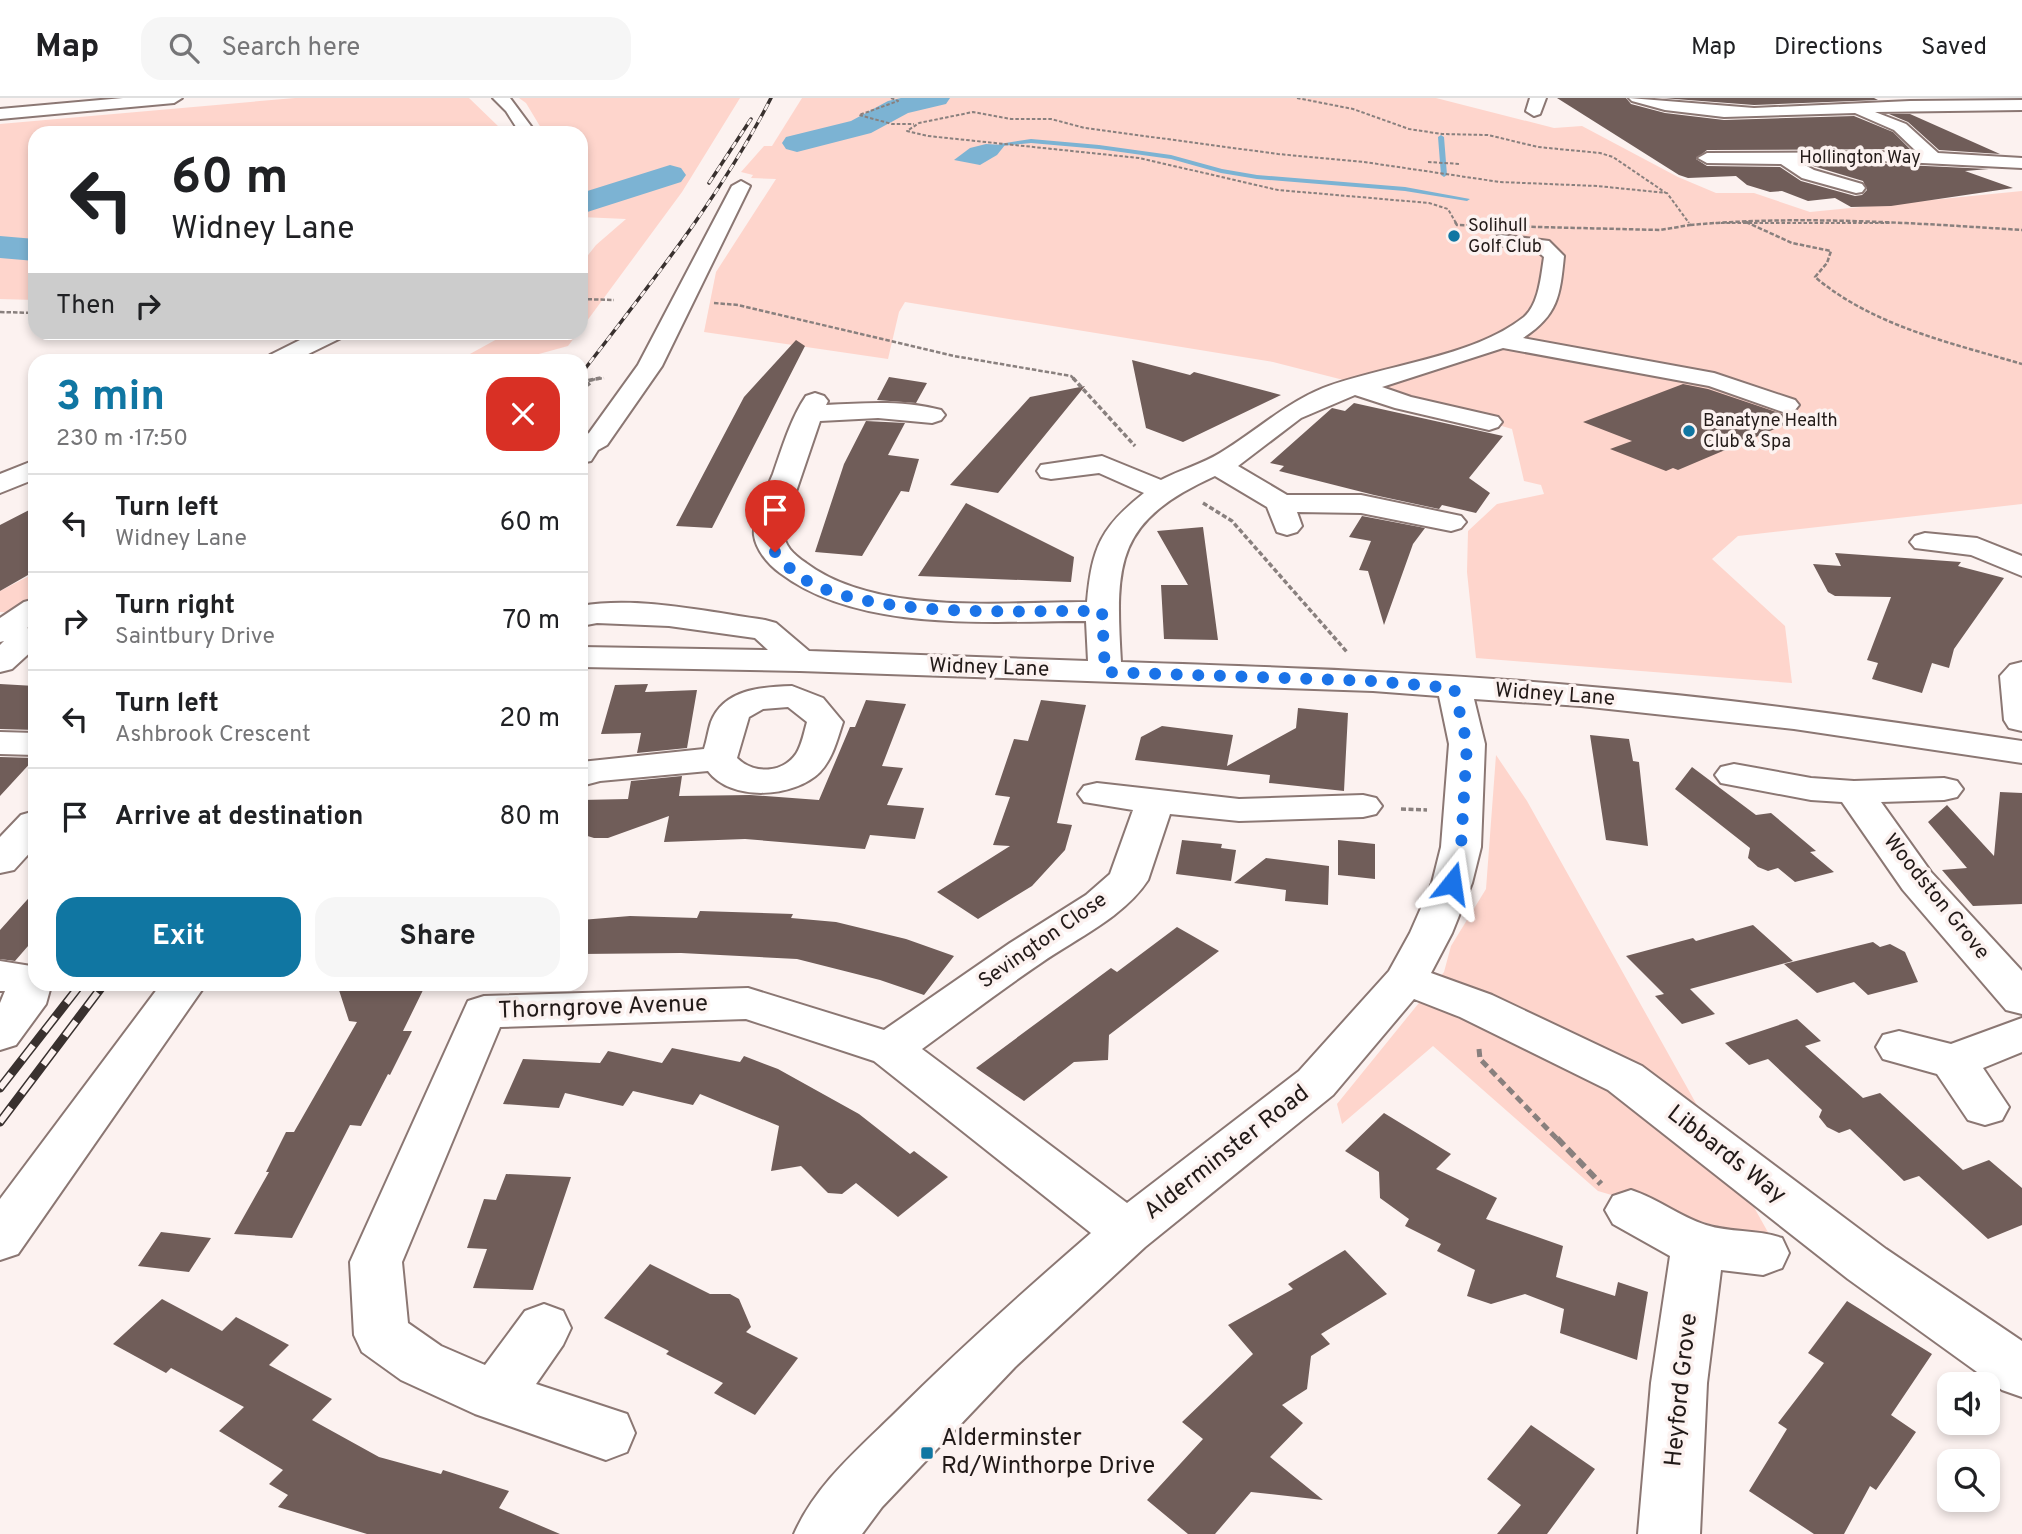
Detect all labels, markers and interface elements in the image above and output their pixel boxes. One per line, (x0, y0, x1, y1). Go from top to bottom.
search box (141, 17, 631, 80)
text: Map (35, 27, 99, 69)
icon: search (165, 29, 203, 67)
text: Search here (221, 32, 360, 65)
text: Map (1691, 33, 1736, 63)
text: Directions (1774, 33, 1883, 63)
text: Saved (1921, 33, 1987, 63)
street label: Hollington Way (1799, 147, 1921, 170)
text: 60 m (171, 149, 289, 211)
icon: left (56, 154, 147, 245)
text: Widney Lane (171, 210, 354, 250)
place label: Solihull Golf Club (1468, 215, 1542, 259)
marker: Solihull Golf Club (1446, 228, 1462, 244)
icon: right (129, 287, 167, 325)
text: Then (56, 290, 115, 323)
text: 3 min (56, 372, 165, 425)
button: close (486, 377, 560, 451)
place label: Banatyne Health Club & Spa (1703, 410, 1838, 454)
marker: Banatyne Health Club & Spa (1681, 423, 1697, 439)
text: 230 m · 17:50 (56, 425, 188, 454)
pin (745, 480, 805, 552)
icon: arrive (756, 491, 794, 529)
text: Turn left (115, 492, 219, 525)
icon: left (56, 504, 94, 542)
text: 60 m (500, 507, 560, 540)
text: Widney Lane (115, 525, 247, 554)
text: Turn right (115, 590, 235, 623)
icon: right (56, 602, 94, 640)
text: 70 m (502, 605, 560, 638)
text: Saintbury Drive (115, 623, 275, 652)
street label: Widney Lane (928, 652, 1050, 684)
street label: Widney Lane (1494, 677, 1616, 713)
text: Turn left (115, 688, 219, 721)
icon: left (56, 700, 94, 738)
text: 20 m (499, 703, 560, 736)
text: Ashbrook Crescent (115, 721, 311, 750)
icon: arrive (56, 798, 94, 836)
text: Arrive at destination (115, 801, 363, 834)
text: 80 m (500, 801, 560, 834)
street label: Woodston Grove (1877, 828, 1995, 966)
position arrow (1415, 846, 1489, 920)
street label: Sevington Close (974, 887, 1112, 995)
button: Exit (56, 897, 301, 977)
button: Share (315, 897, 560, 977)
street label: Thorngrove Avenue (498, 989, 708, 1027)
street label: Alderminster Road (1138, 1079, 1316, 1227)
street label: Libbards Way (1660, 1099, 1792, 1211)
street label: Heyford Grove (1659, 1312, 1705, 1468)
map controls (1937, 1372, 2000, 1512)
button: sound (1937, 1372, 2000, 1435)
place label: Alderminster Rd/Winthorpe Drive (941, 1424, 1155, 1482)
marker: Alderminster Rd/Winthorpe Drive (919, 1445, 935, 1461)
button: search (1937, 1449, 2000, 1512)

